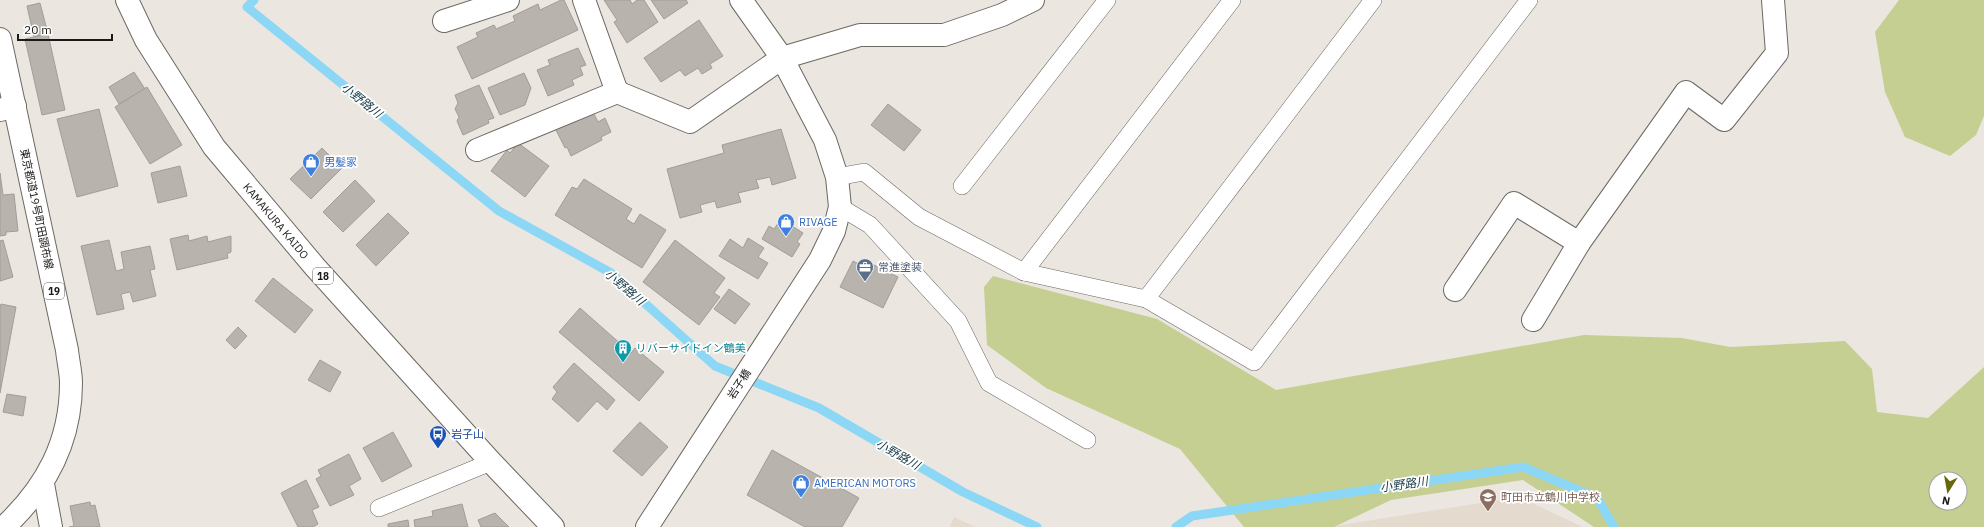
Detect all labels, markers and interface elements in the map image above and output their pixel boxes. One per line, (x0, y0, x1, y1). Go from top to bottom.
scale bar (18, 16, 112, 42)
text: 20 m (24, 22, 52, 37)
water label: 小野路川 (339, 79, 387, 122)
street label: 東京都道19号町田調布線 (17, 147, 57, 271)
shop icon: 男髪家 (301, 152, 321, 177)
place label: 男髪家 (324, 155, 357, 169)
street label: KAMAKURA KAIDO (240, 180, 312, 262)
shop icon: RIVAGE (776, 212, 796, 237)
place label: RIVAGE (799, 215, 838, 229)
office icon: 常進塗装 (855, 257, 875, 282)
place label: 常進塗装 (878, 260, 922, 274)
water label: 小野路川 (602, 266, 650, 309)
road number: 18 (313, 268, 333, 284)
road number: 19 (44, 283, 64, 299)
building icon: リバーサイドイン鶴美 (613, 338, 633, 363)
place label: リバーサイドイン鶴美 (636, 341, 746, 355)
street label: 岩子橋 (724, 366, 754, 402)
bus stop icon: 岩子山 (428, 424, 448, 449)
place label: 岩子山 (451, 427, 484, 441)
water label: 小野路川 (873, 436, 924, 473)
north arrow (1928, 471, 1968, 511)
shop icon: AMERICAN MOTORS (791, 473, 811, 498)
water label: 小野路川 (1379, 473, 1431, 495)
place label: AMERICAN MOTORS (814, 476, 916, 490)
school or university icon: 町田市立鶴川中学校 (1478, 487, 1498, 512)
place label: 町田市立鶴川中学校 (1501, 490, 1600, 504)
text: N (1941, 493, 1951, 508)

